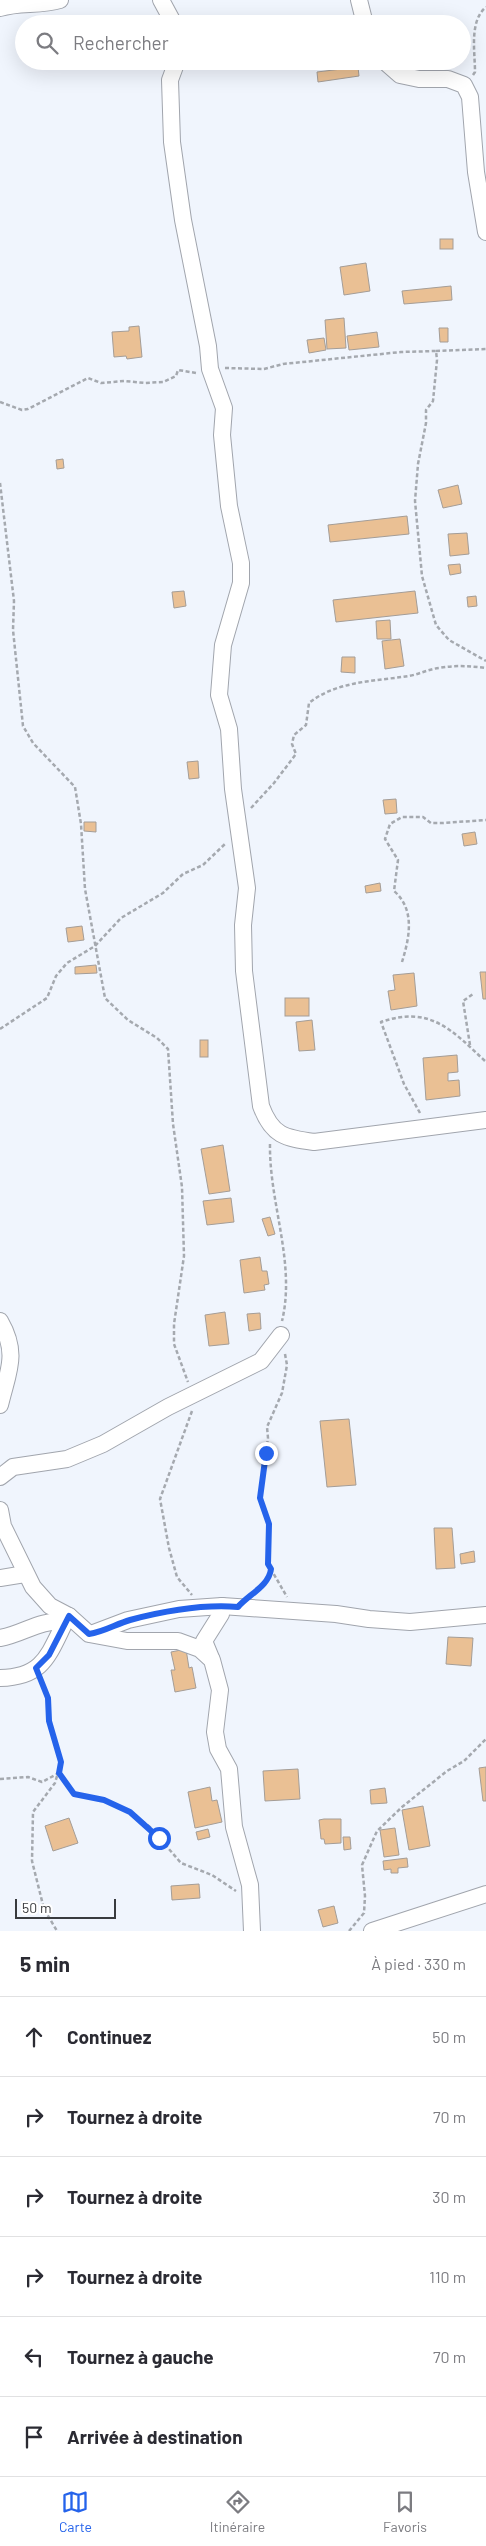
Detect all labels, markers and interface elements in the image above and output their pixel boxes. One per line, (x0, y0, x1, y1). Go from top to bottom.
search box (15, 15, 471, 70)
icon: search (33, 29, 61, 57)
text: Rechercher (73, 31, 169, 54)
route end (255, 1442, 278, 1465)
route start (148, 1827, 171, 1850)
scale bar (15, 1896, 116, 1919)
text: 50 m (22, 1899, 51, 1916)
text: 5 min (20, 1951, 70, 1976)
text: À pied · 330 m (371, 1954, 466, 1973)
icon: ahead (20, 2023, 48, 2051)
text: Continuez (67, 2025, 151, 2048)
text: 50 m (432, 2027, 466, 2046)
icon: right (20, 2103, 48, 2131)
text: Tournez à droite (67, 2105, 203, 2128)
text: 70 m (433, 2107, 466, 2126)
icon: right (20, 2183, 48, 2211)
text: Tournez à droite (67, 2185, 203, 2208)
text: 30 m (432, 2187, 466, 2206)
icon: right (20, 2263, 48, 2291)
text: Tournez à droite (67, 2265, 203, 2288)
text: 110 m (429, 2267, 466, 2286)
icon: left (20, 2343, 48, 2371)
text: Tournez à gauche (67, 2345, 214, 2368)
text: 70 m (433, 2347, 466, 2366)
icon: arrive (20, 2423, 48, 2451)
text: Arrivée à destination (67, 2425, 243, 2448)
tab: Carte (59, 2488, 92, 2535)
tab: Itinéraire (210, 2488, 265, 2535)
tab: Favoris (383, 2488, 427, 2535)

